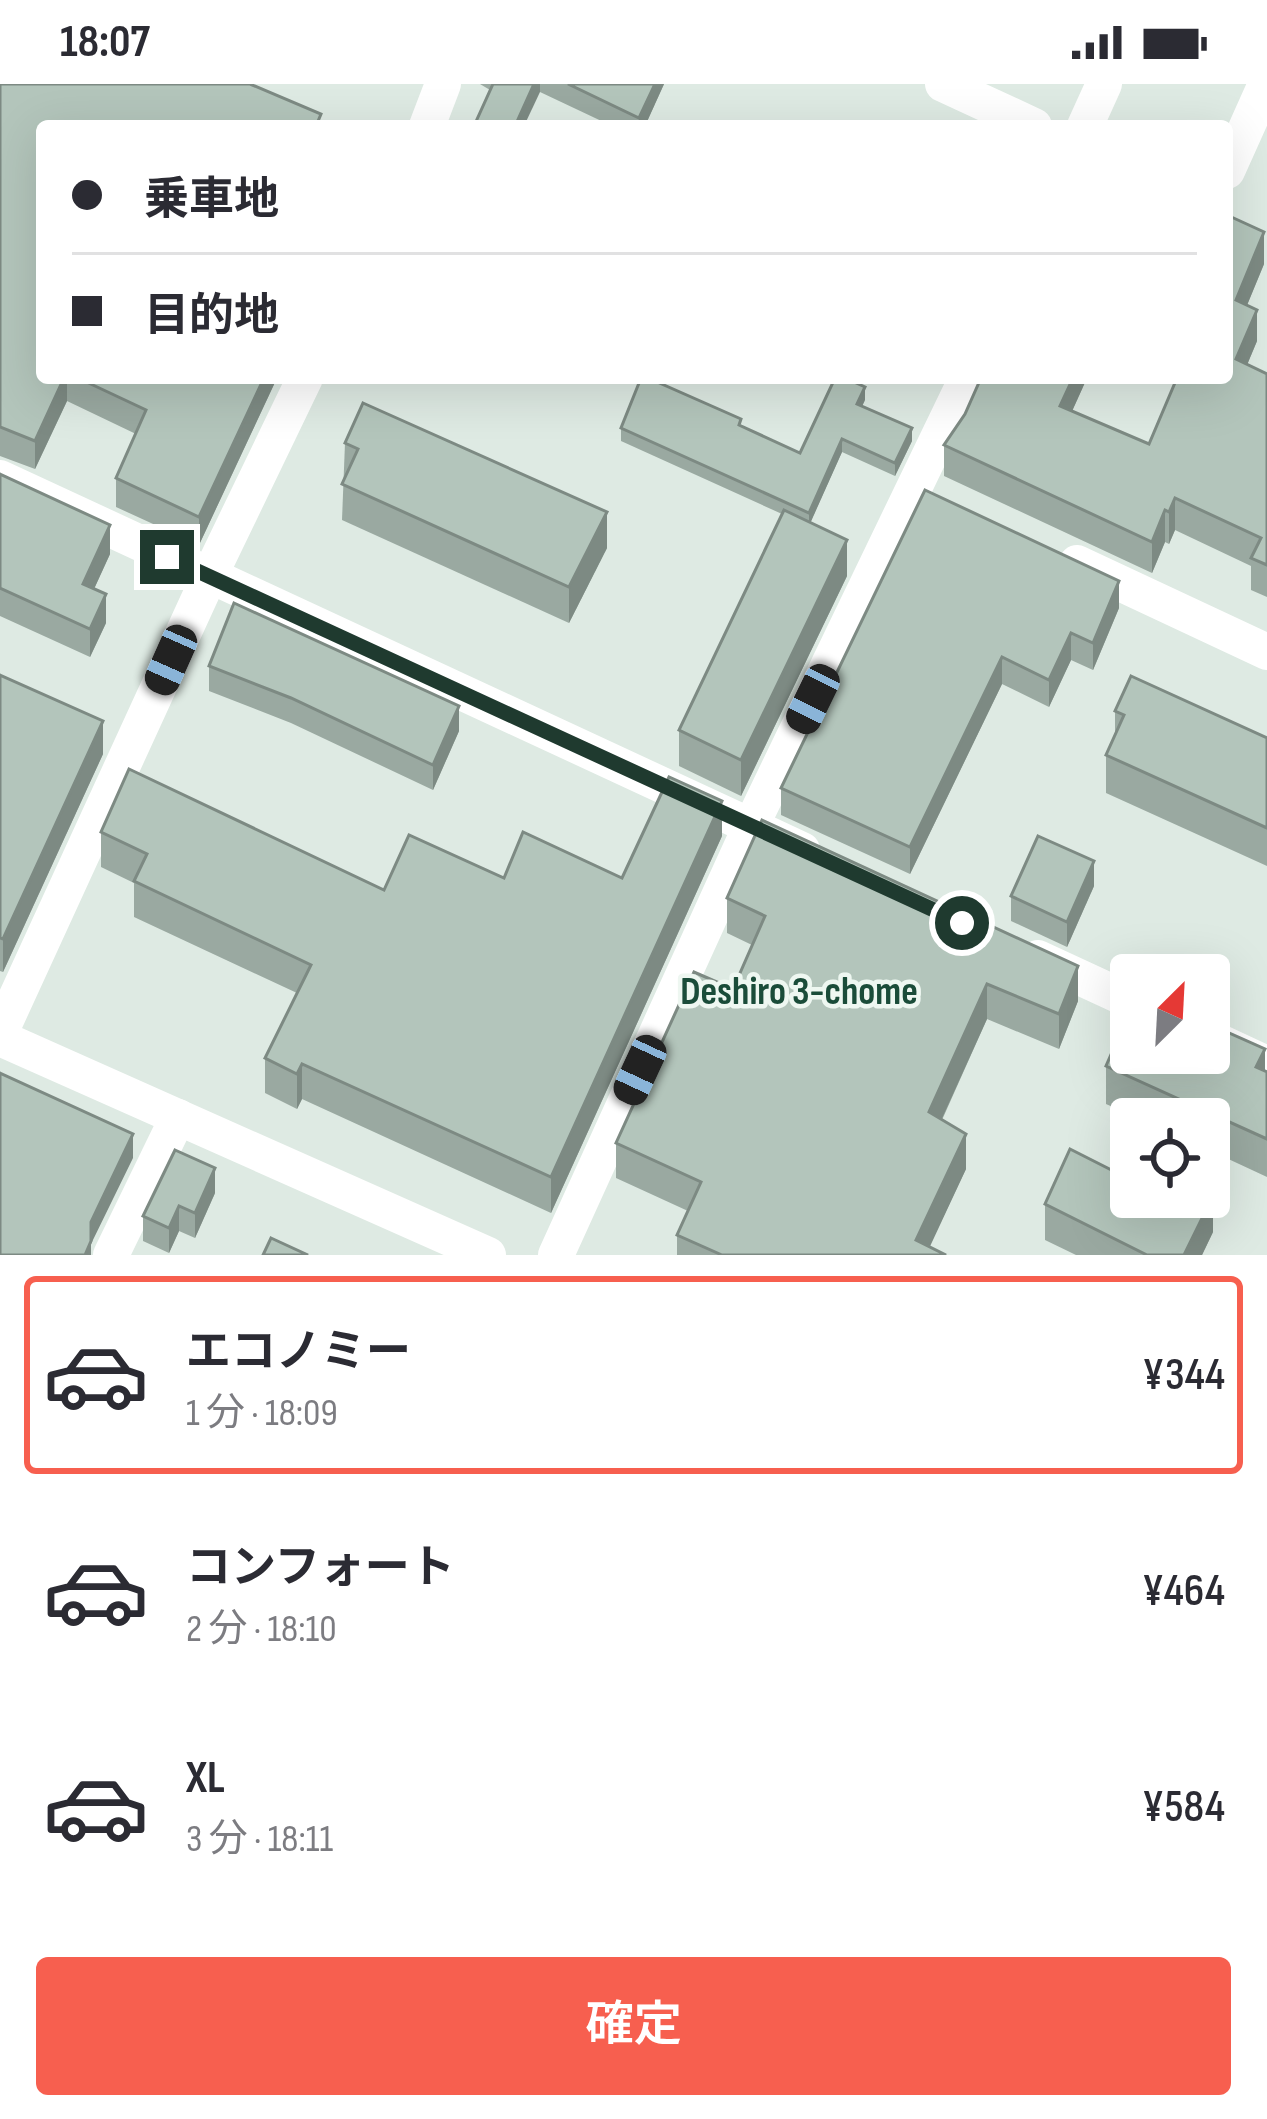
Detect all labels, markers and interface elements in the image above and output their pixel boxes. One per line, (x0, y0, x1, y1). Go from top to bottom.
text: 18:07 (60, 15, 150, 70)
text: 乗車地 (144, 173, 279, 228)
text: 目的地 (144, 289, 279, 344)
route end (140, 530, 194, 584)
car (140, 620, 202, 700)
car (781, 659, 845, 739)
route start (935, 896, 989, 950)
north arrow (1110, 954, 1230, 1074)
map controls (1110, 954, 1230, 1218)
district label: Deshiro 3-chome (680, 969, 918, 1016)
car (608, 1030, 672, 1110)
button: locate (1110, 1098, 1230, 1218)
icon: car (42, 1321, 150, 1429)
text: エコノミー (186, 1325, 411, 1380)
text: ¥344 (1142, 1348, 1225, 1403)
text: 1 分 · 18:09 (186, 1390, 338, 1437)
icon: car (42, 1537, 150, 1645)
text: コンフォート (186, 1541, 455, 1596)
text: ¥464 (1142, 1564, 1225, 1619)
text: 2 分 · 18:10 (186, 1606, 337, 1653)
text: XL (186, 1751, 225, 1806)
icon: car (42, 1753, 150, 1861)
text: ¥584 (1142, 1780, 1225, 1835)
text: 3 分 · 18:11 (186, 1816, 333, 1863)
button: 確定 (36, 1957, 1231, 2095)

